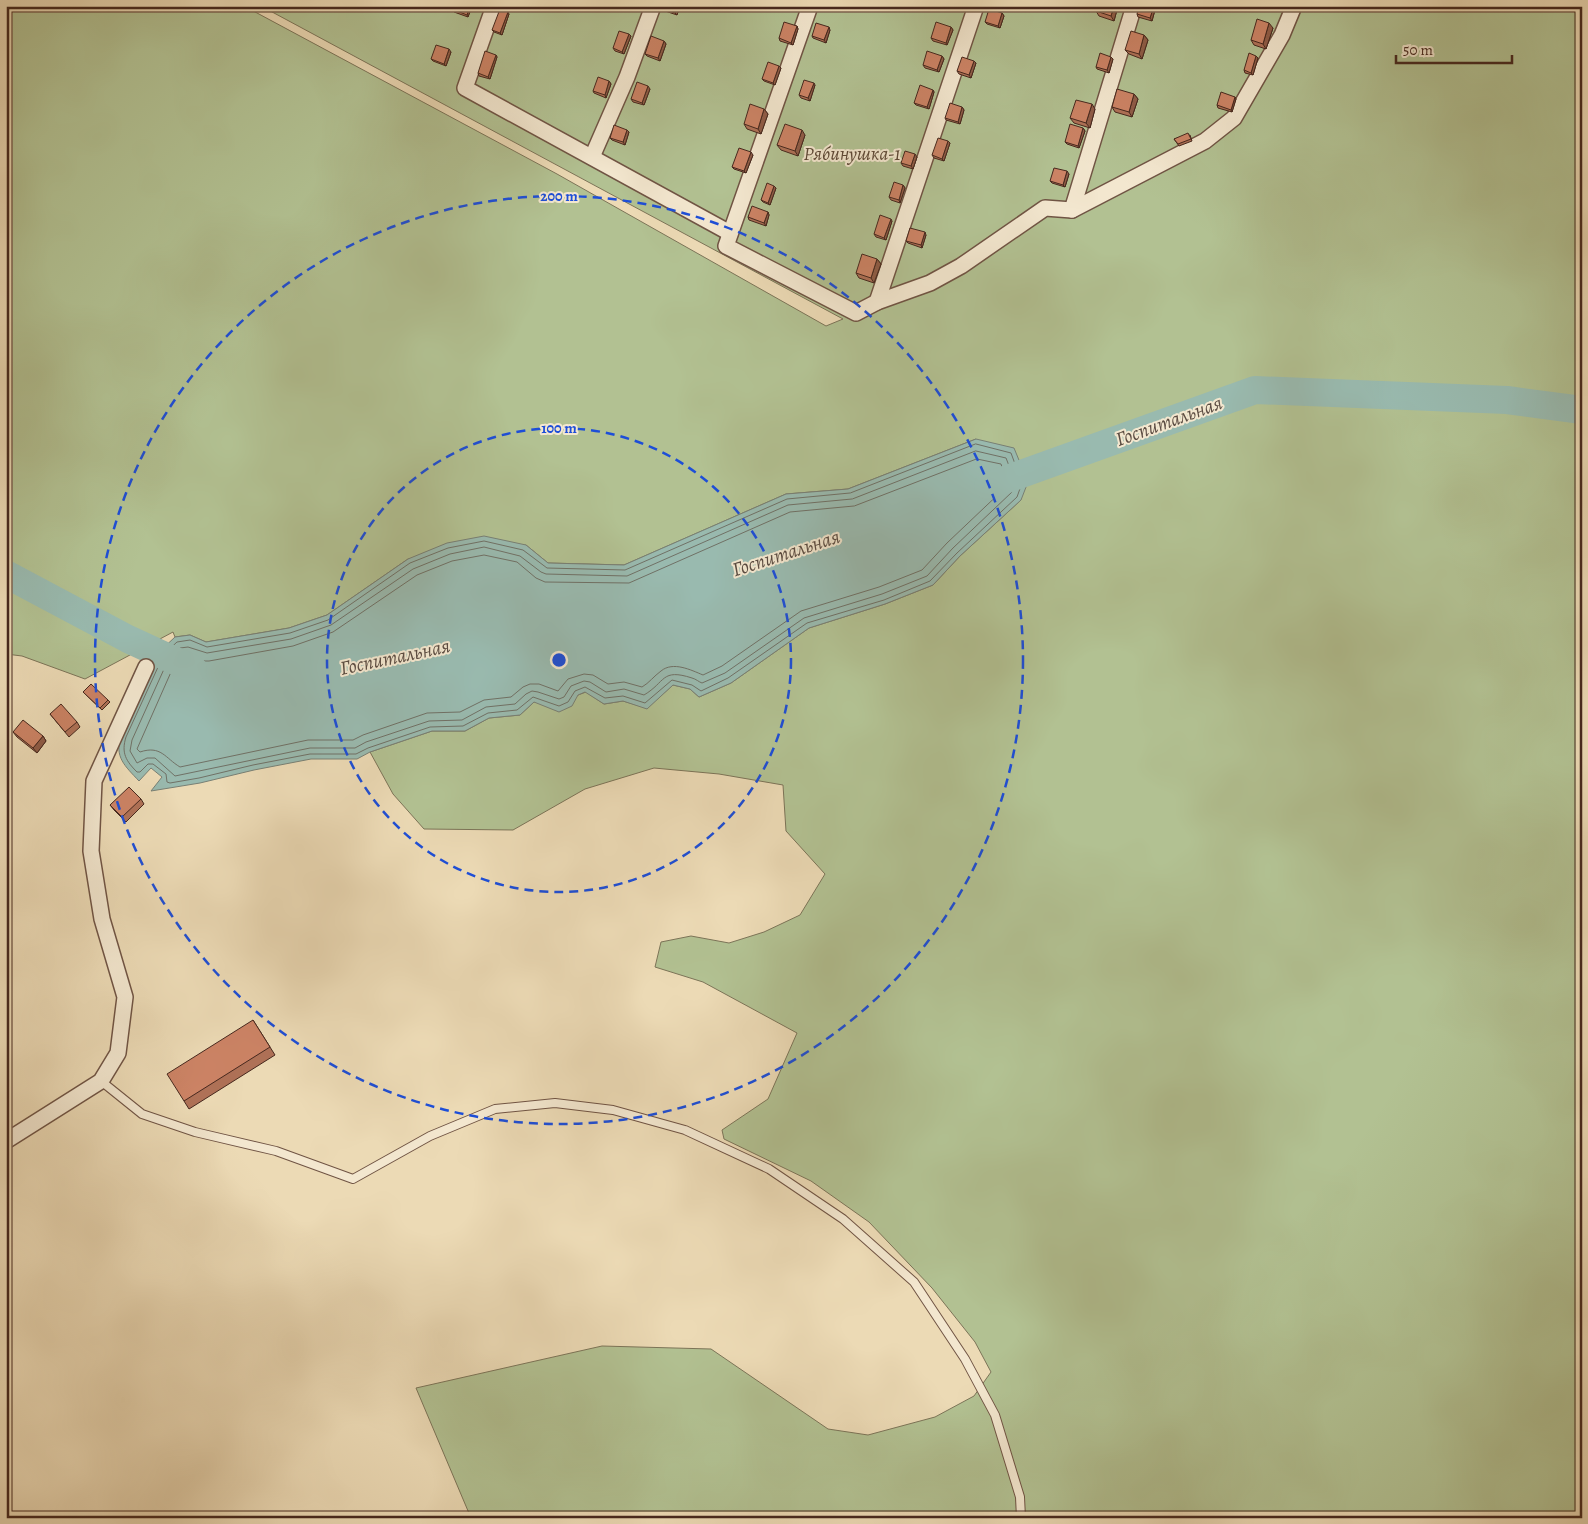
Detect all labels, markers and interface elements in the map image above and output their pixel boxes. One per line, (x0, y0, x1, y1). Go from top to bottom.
scale bar (1396, 32, 1512, 64)
text: 50 m (1403, 40, 1433, 60)
park label: Рябинушка-1 (803, 141, 901, 167)
text: 200 m (540, 186, 578, 206)
water label: Госпитальная (1112, 389, 1226, 453)
text: 100 m (541, 418, 577, 438)
water label: Госпитальная (729, 523, 843, 583)
water label: Госпитальная (337, 632, 453, 682)
centre of rings (550, 651, 568, 669)

